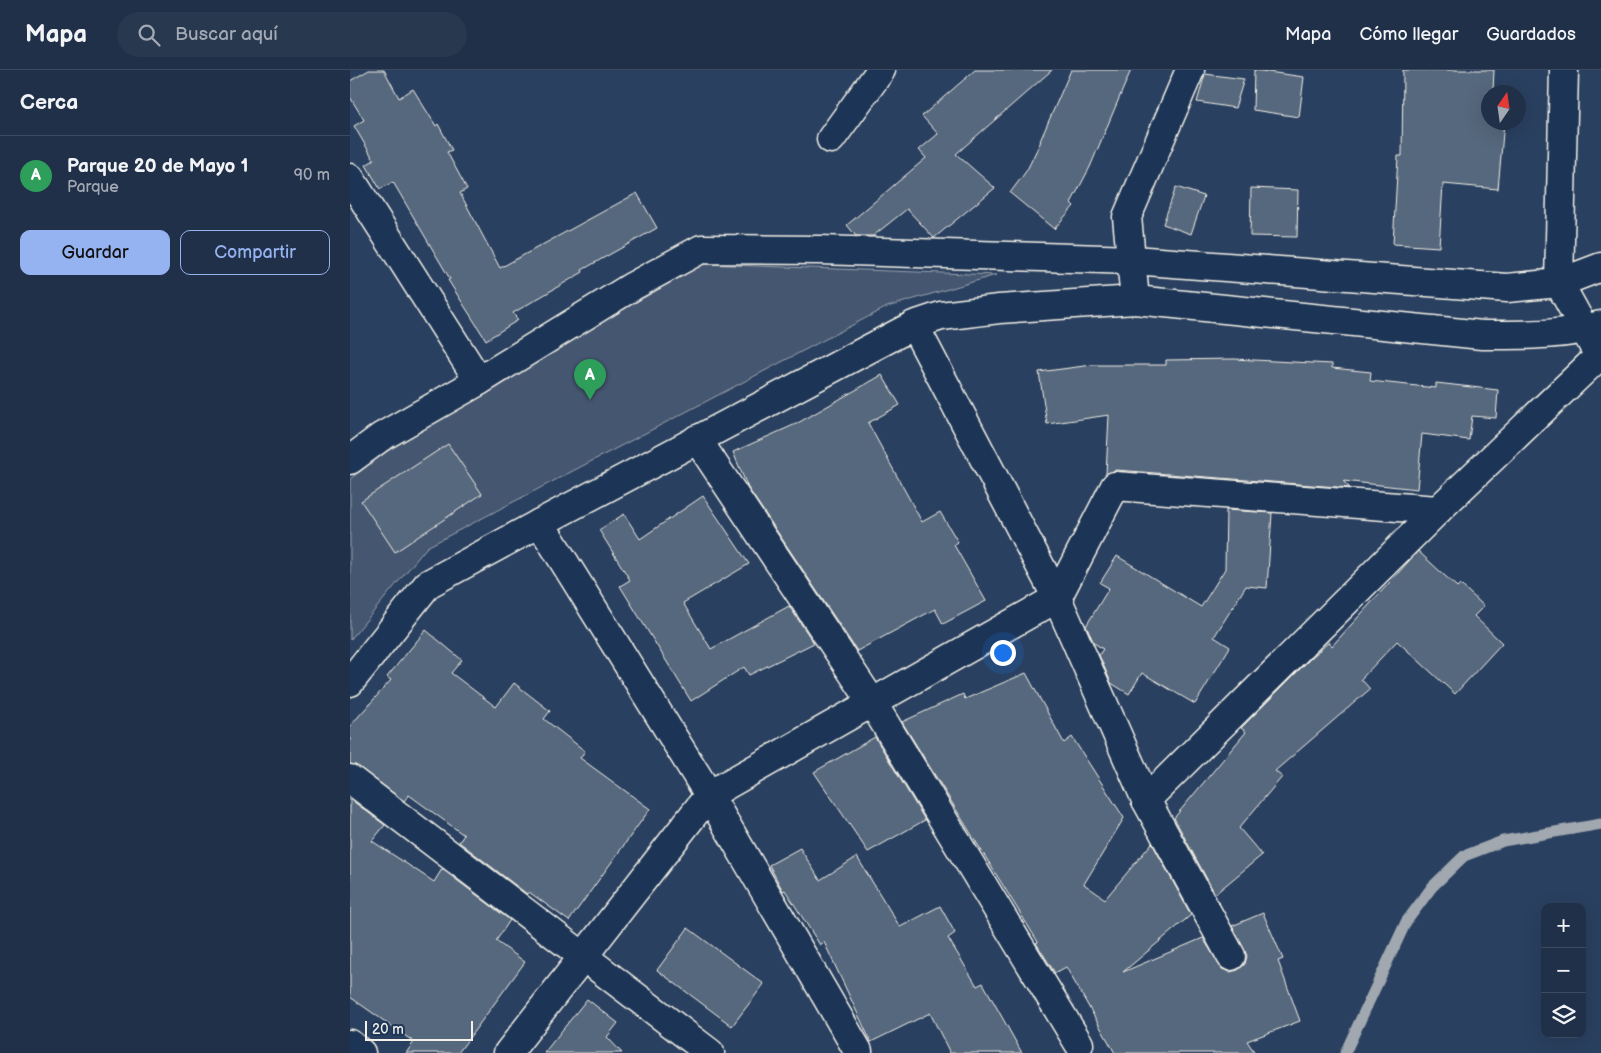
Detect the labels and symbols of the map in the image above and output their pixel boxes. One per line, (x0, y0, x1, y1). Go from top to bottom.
north arrow (1481, 85, 1526, 130)
pin: A (574, 359, 606, 400)
your location (990, 640, 1016, 666)
scale bar (365, 1018, 472, 1041)

